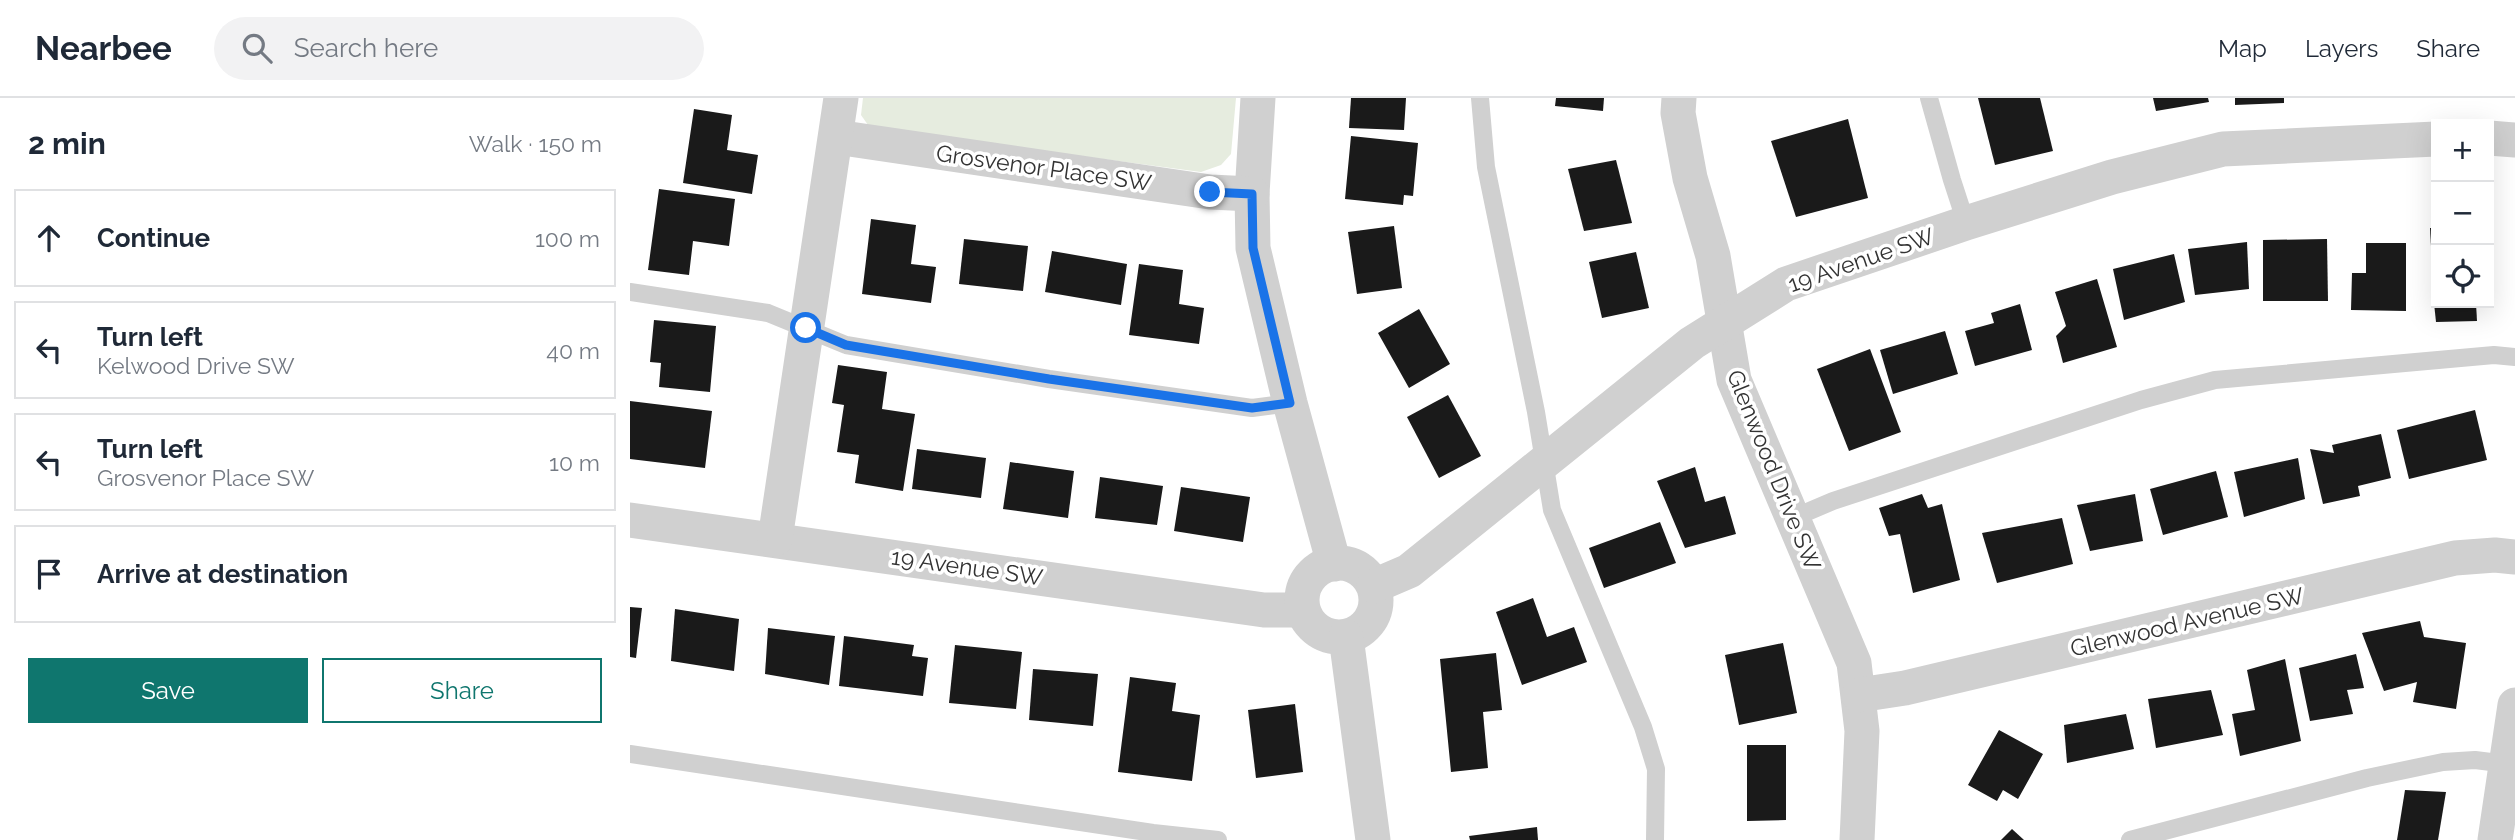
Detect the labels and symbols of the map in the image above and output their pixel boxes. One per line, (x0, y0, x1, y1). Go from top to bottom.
street label: Grosvenor Place SW (935, 139, 1153, 196)
route end (1194, 176, 1225, 207)
street label: 19 Avenue SW (1784, 222, 1937, 297)
route start (790, 312, 821, 343)
street label: Glenwood Drive SW (1722, 366, 1827, 574)
street label: 19 Avenue SW (890, 543, 1045, 590)
street label: Glenwood Avenue SW (2068, 582, 2306, 662)

